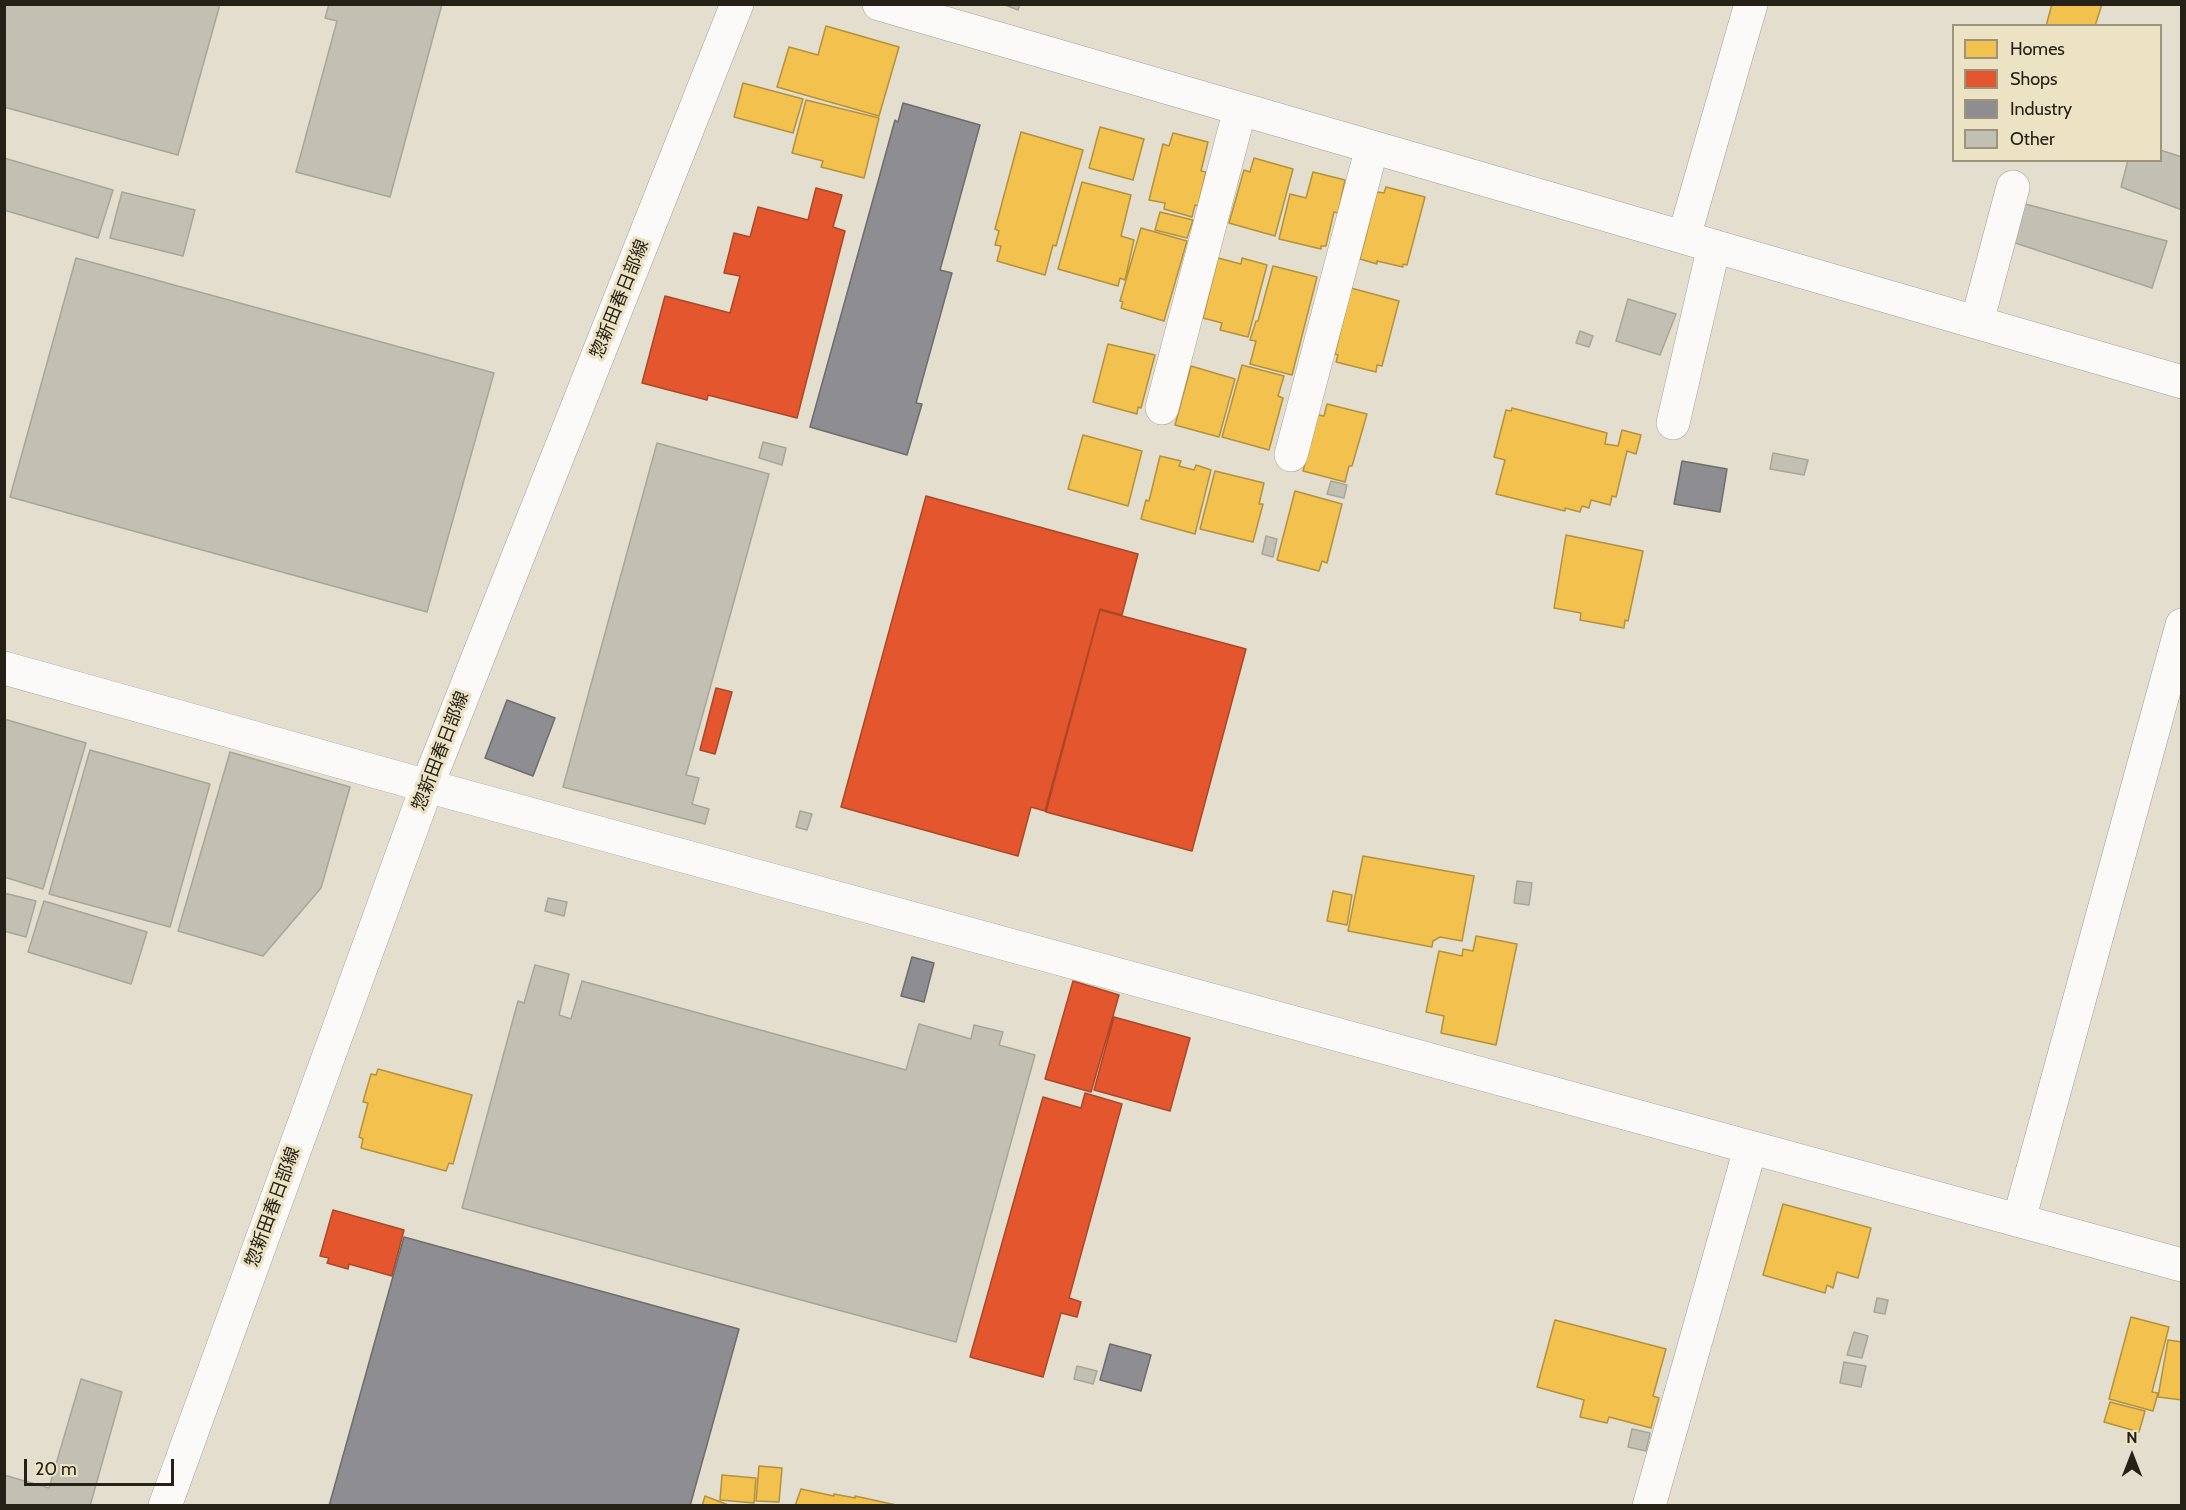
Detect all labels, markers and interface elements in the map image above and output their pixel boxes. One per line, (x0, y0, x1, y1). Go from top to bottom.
legend (1952, 24, 2162, 162)
text: Homes (2010, 38, 2065, 60)
text: Shops (2010, 68, 2058, 90)
text: Industry (2010, 98, 2072, 120)
text: Other (2010, 128, 2055, 150)
street label: 惣新田春日部線 (586, 237, 654, 361)
street label: 惣新田春日部線 (408, 688, 474, 814)
street label: 惣新田春日部線 (241, 1144, 305, 1270)
north arrow (2102, 1426, 2162, 1486)
text: N (2126, 1428, 2138, 1447)
scale bar (27, 1447, 177, 1485)
text: 20 m (35, 1458, 77, 1480)

